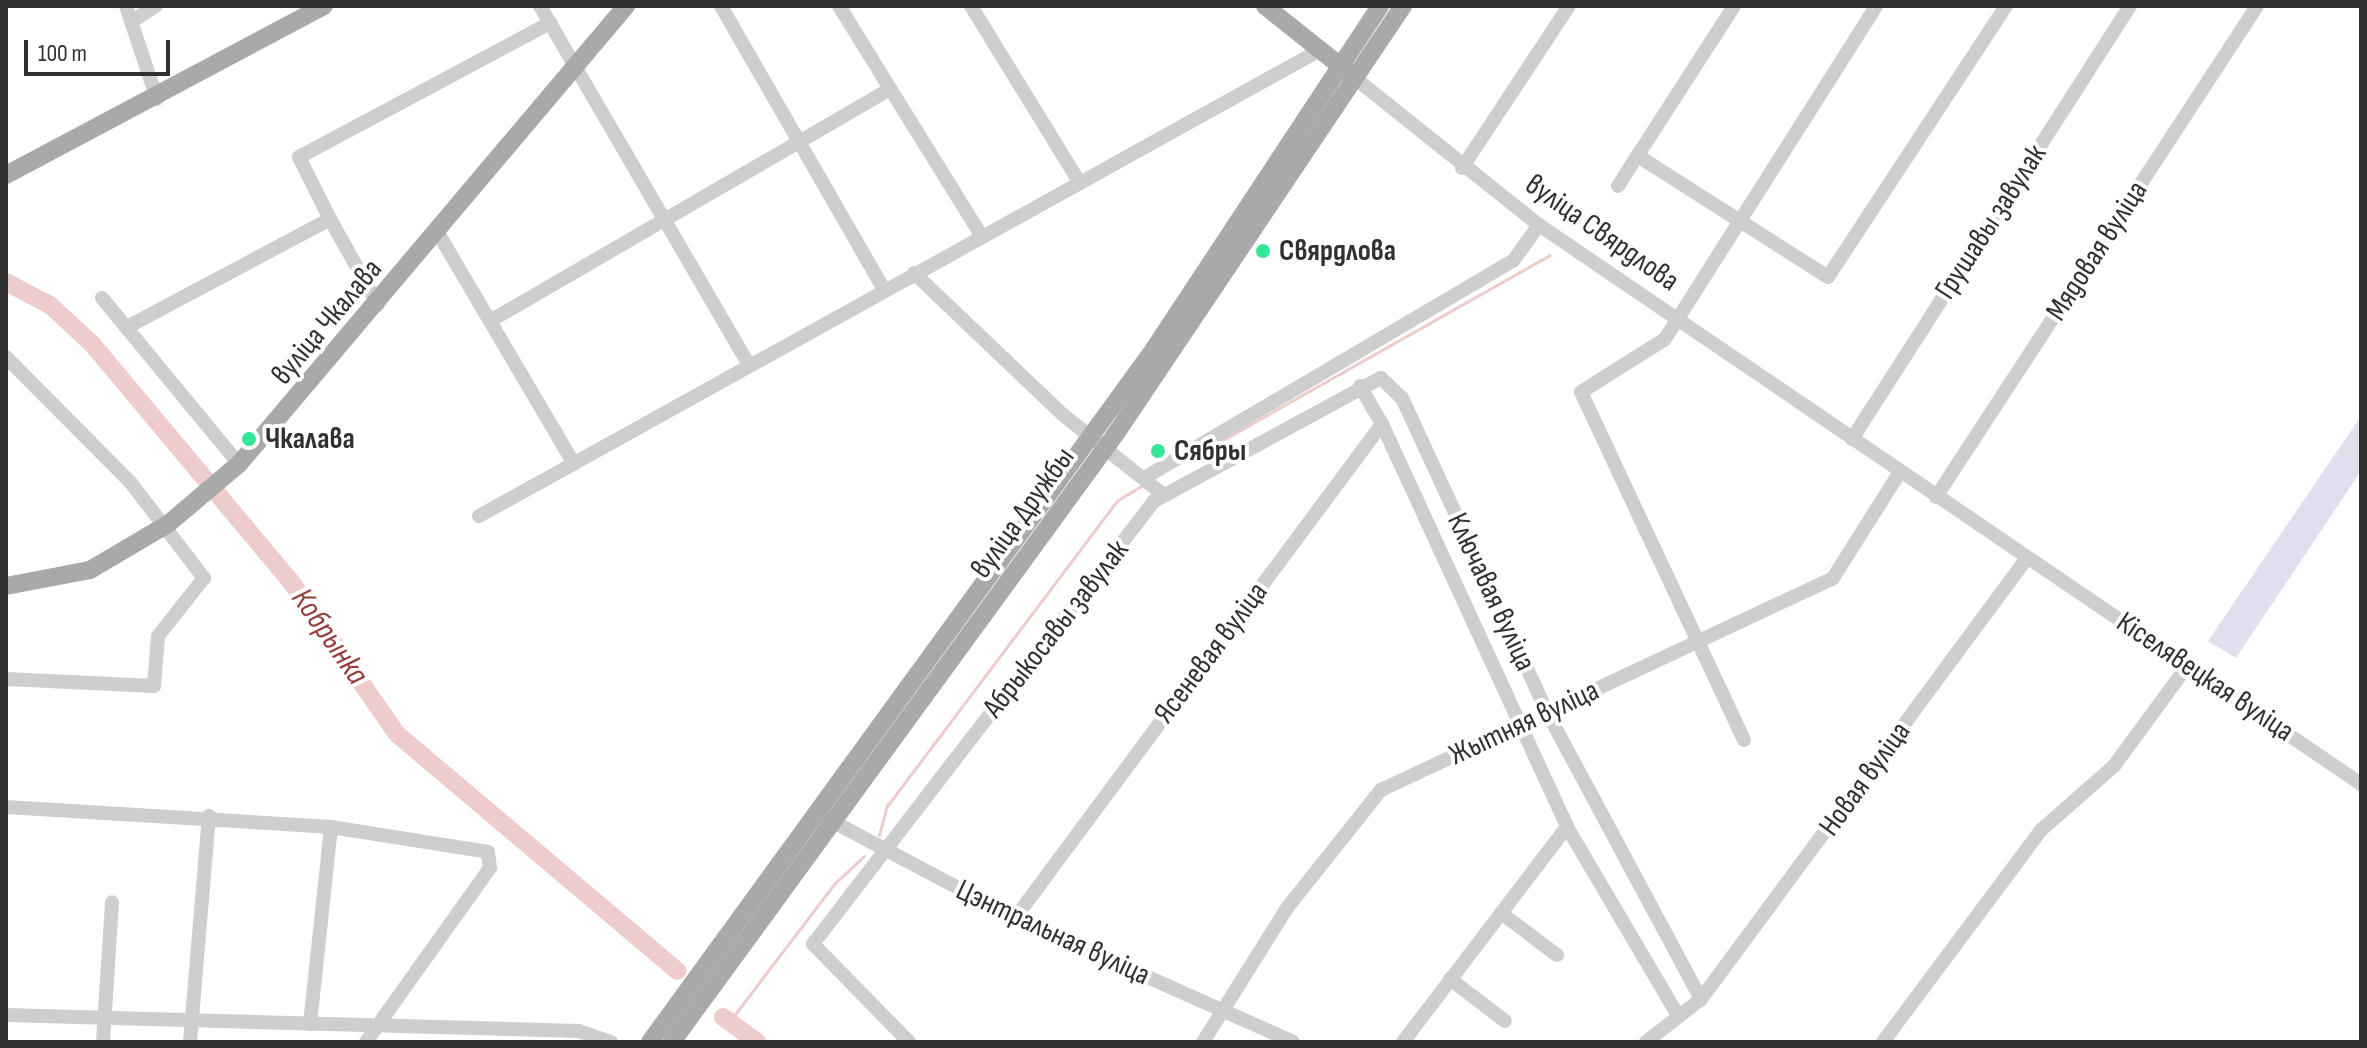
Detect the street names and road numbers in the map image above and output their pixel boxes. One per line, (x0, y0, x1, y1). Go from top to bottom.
street label: Грушавы завулак (1928, 138, 2054, 306)
street label: вуліца Свярдлова (1518, 167, 1686, 299)
street label: Мядовая вуліца (2039, 174, 2155, 328)
street label: вуліца Чкалава (264, 252, 390, 392)
street label: вуліца Дружбы (963, 441, 1083, 585)
street label: Ключавая вуліца (1439, 507, 1543, 677)
street label: Абрыкосавы завулак (975, 533, 1137, 725)
street label: Ясеневая вуліца (1146, 575, 1276, 731)
street label: Кіселявецкая вуліца (2110, 604, 2300, 750)
street label: Жытняя вуліца (1443, 673, 1605, 773)
street label: Новая вуліца (1811, 715, 1919, 843)
street label: Цэнтральная вуліца (950, 872, 1156, 994)

